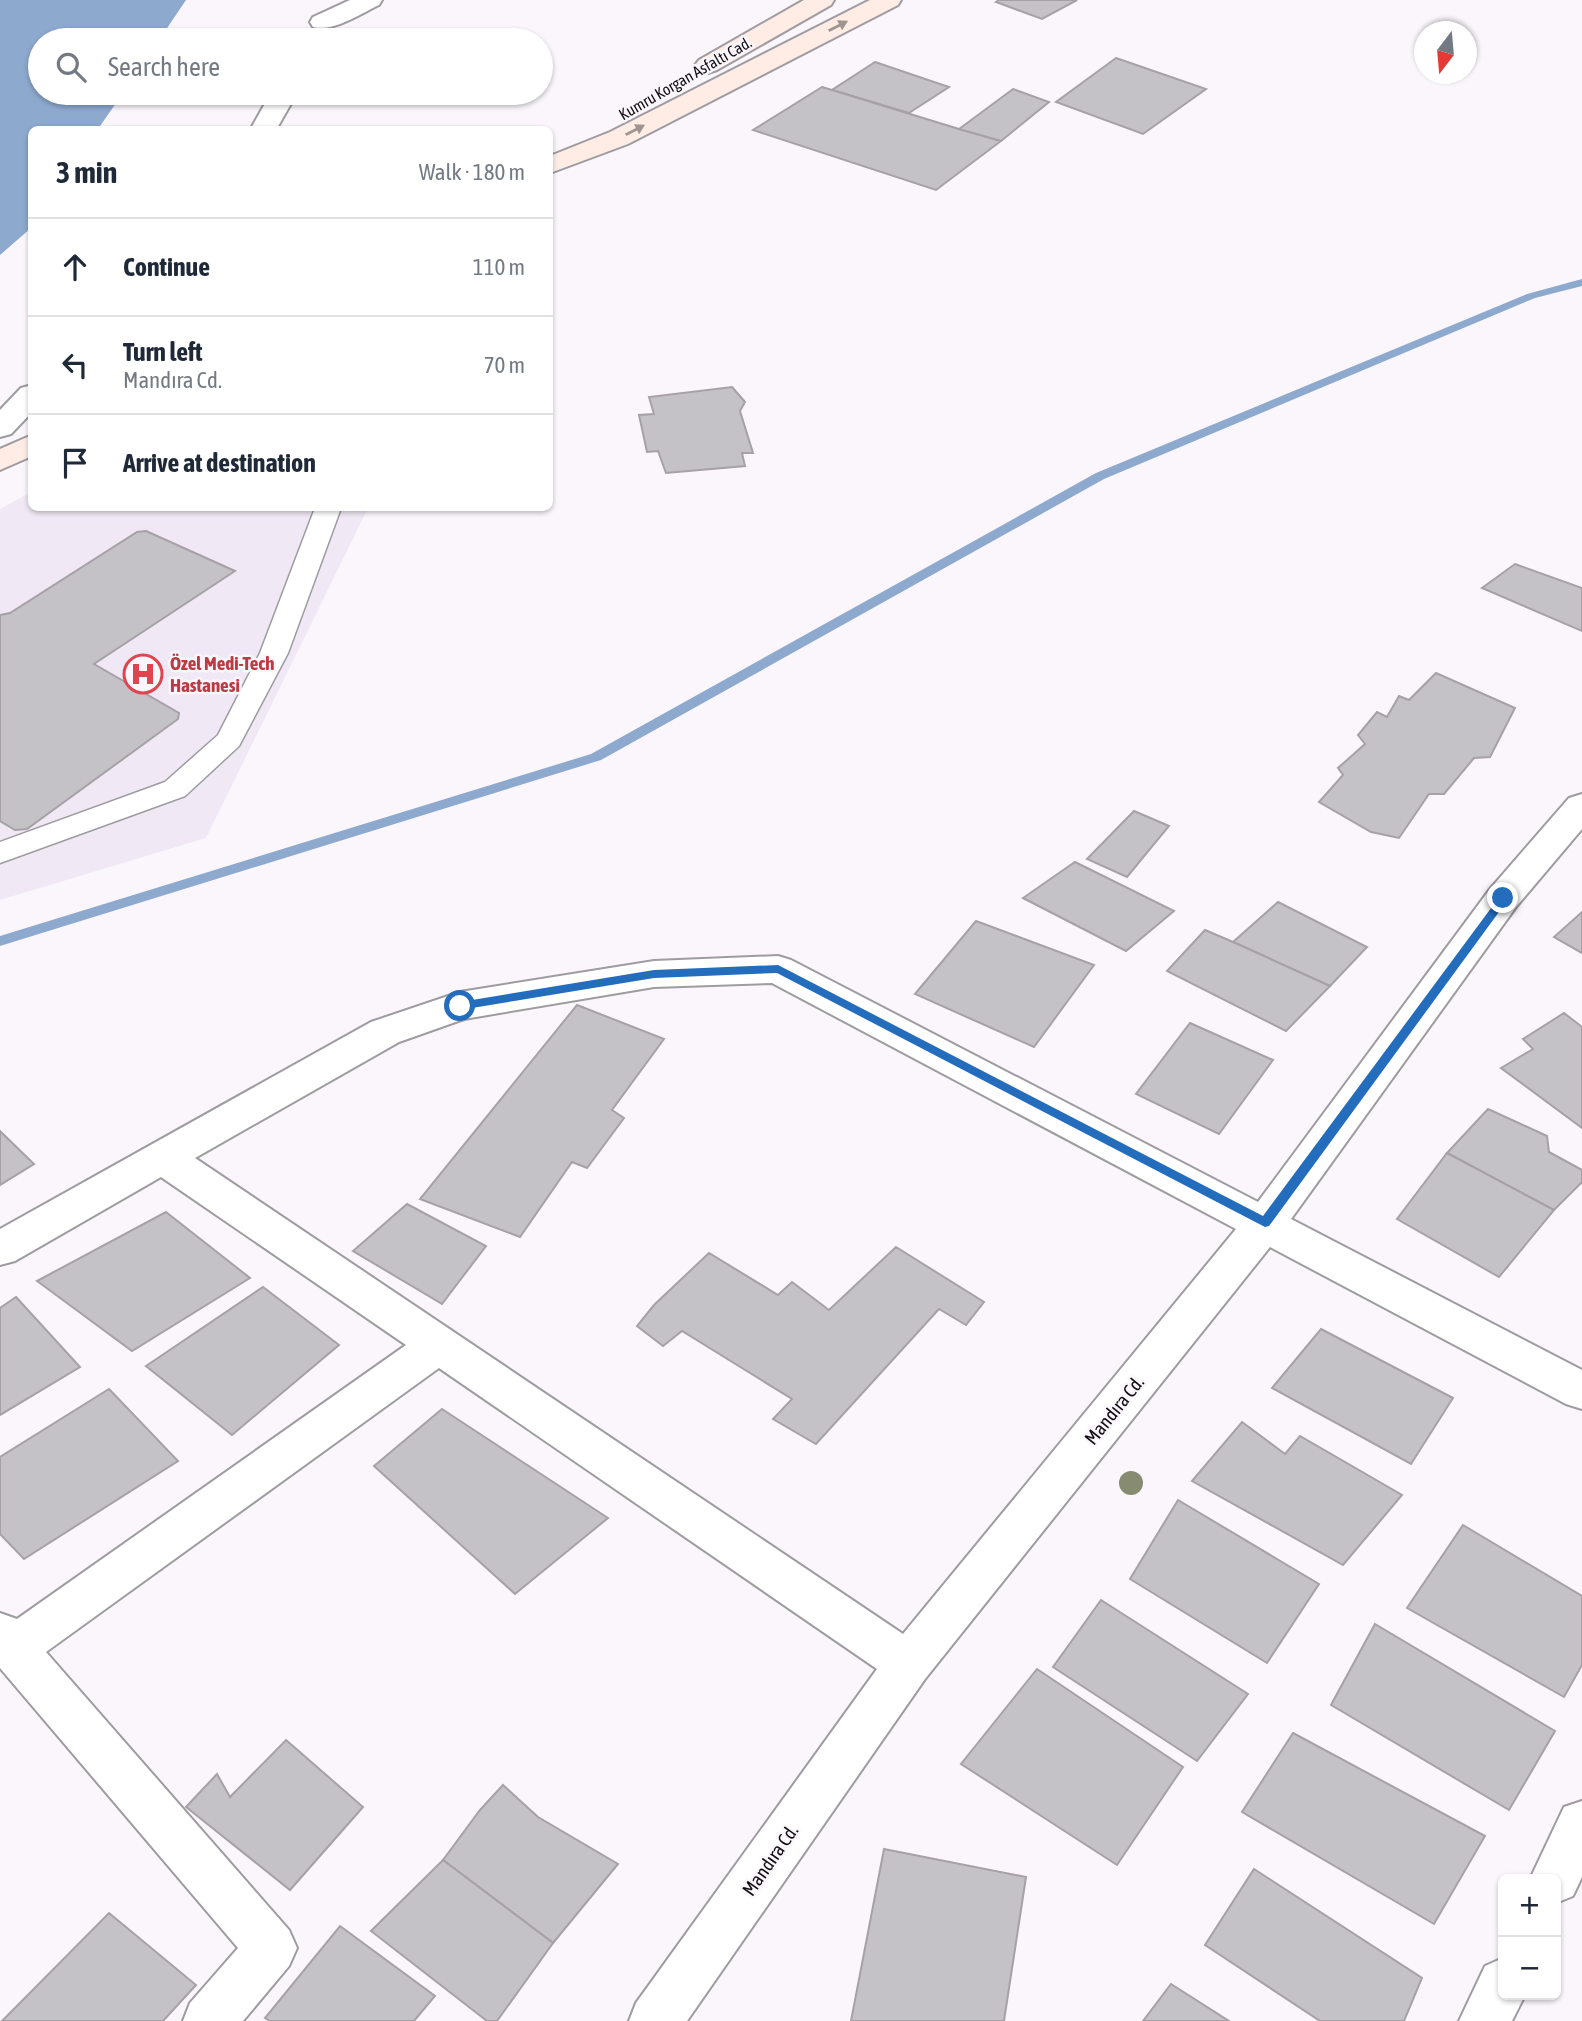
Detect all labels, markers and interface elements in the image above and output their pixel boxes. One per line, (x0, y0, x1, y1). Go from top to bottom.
one-way arrow (828, 21, 848, 32)
north arrow (1414, 21, 1477, 84)
search box (28, 28, 553, 105)
street label: Kumru Korgan Asfaltı Cad. (616, 33, 755, 124)
icon: search (52, 48, 90, 86)
text: Search here (108, 52, 220, 82)
one-way arrow (625, 124, 645, 135)
text: 3 min (56, 155, 117, 189)
text: Walk · 180 m (419, 159, 525, 185)
icon: ahead (56, 248, 94, 286)
text: Continue (123, 252, 210, 282)
text: 110 m (473, 254, 525, 280)
text: Turn left (123, 337, 203, 367)
icon: left (56, 346, 94, 384)
text: 70 m (484, 352, 525, 378)
text: Mandıra Cd. (123, 367, 222, 393)
icon: arrive (56, 444, 94, 482)
text: Arrive at destination (123, 448, 316, 478)
place label: Özel Medi-Tech Hastanesi (170, 652, 274, 696)
hospital icon: Özel Medi-Tech Hastanesi (122, 653, 164, 695)
route end (1487, 882, 1518, 913)
route start (444, 990, 475, 1021)
street label: Mandıra Cd. (1080, 1371, 1148, 1449)
street label: Mandıra Cd. (738, 1820, 802, 1900)
map controls (1498, 1874, 1561, 2000)
button: + (1498, 1874, 1561, 1937)
button: − (1498, 1937, 1561, 2000)

